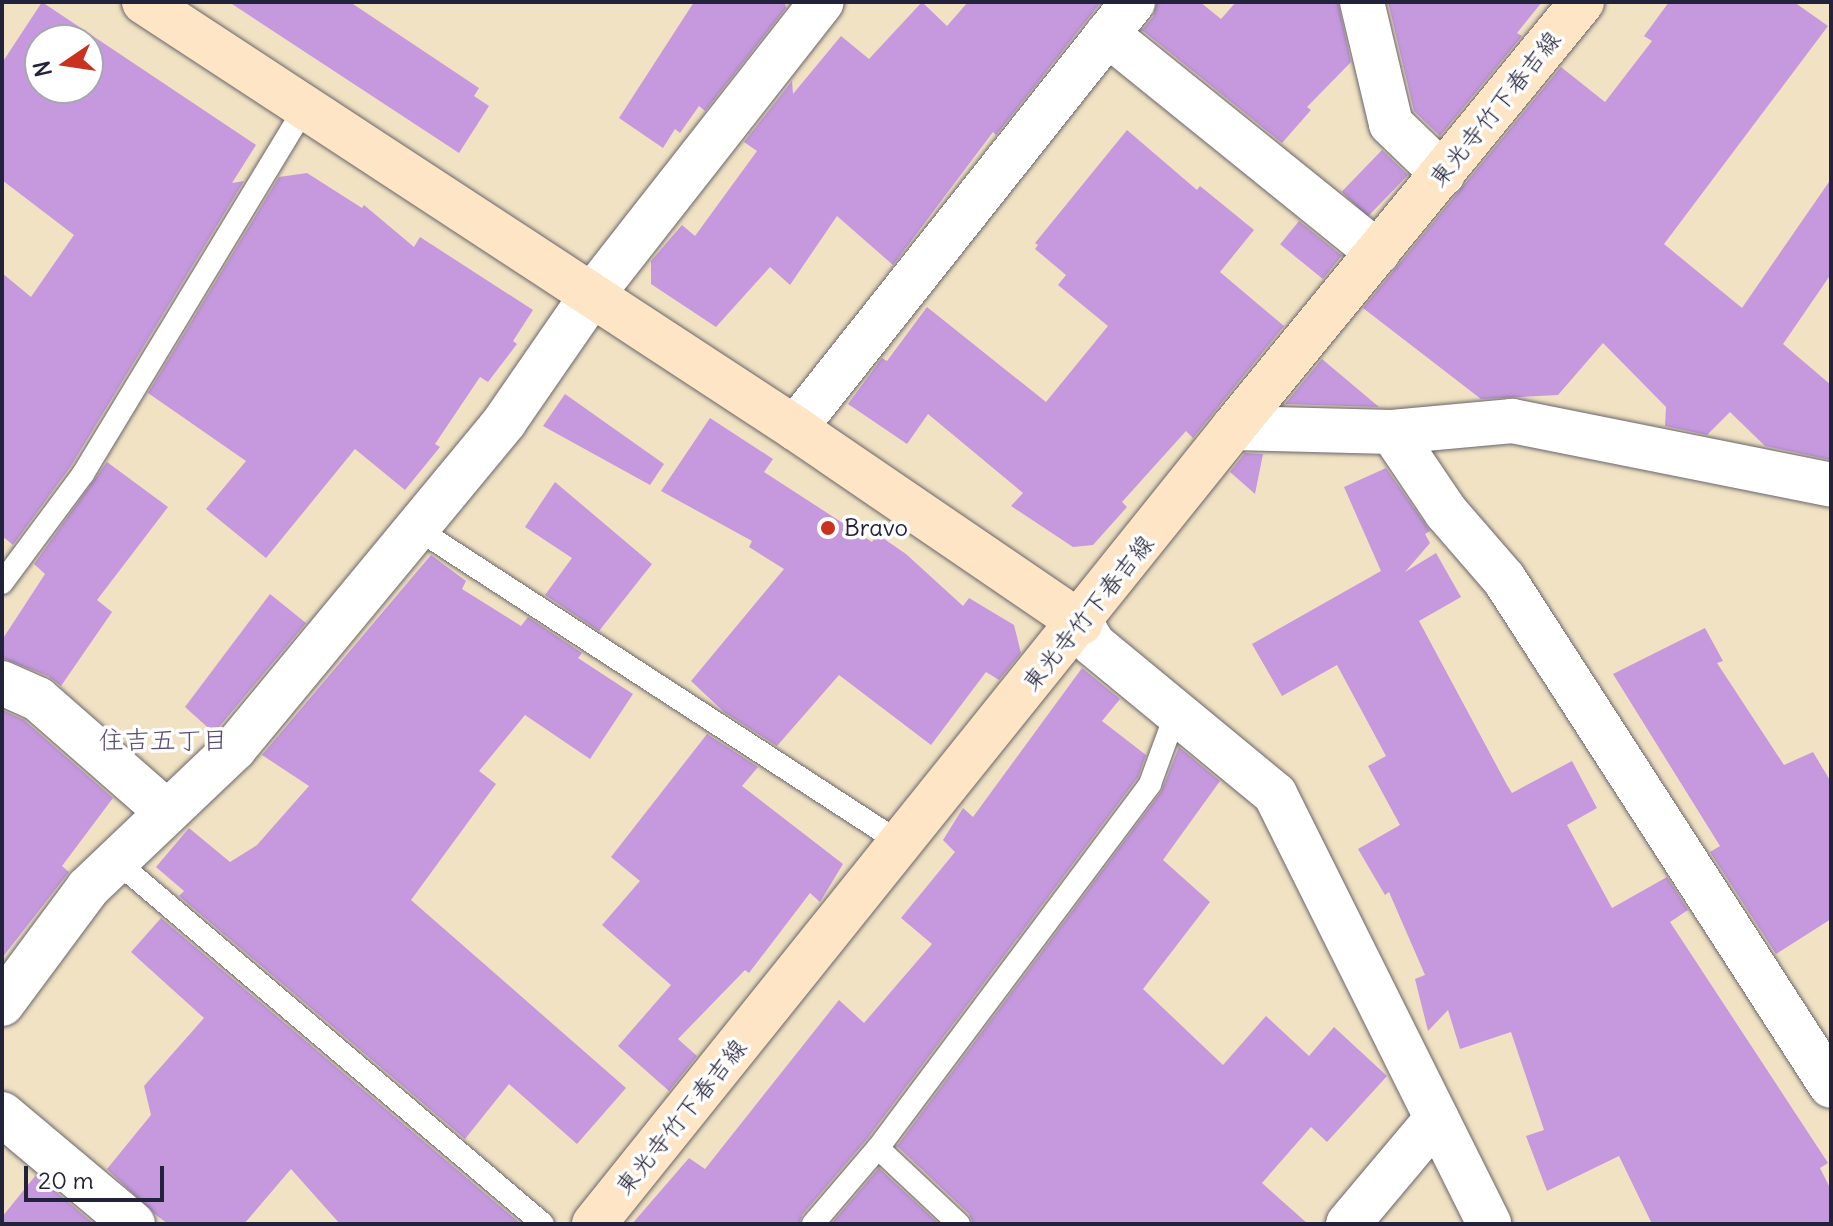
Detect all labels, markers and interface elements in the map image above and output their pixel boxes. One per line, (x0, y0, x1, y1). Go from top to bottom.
north arrow (24, 24, 104, 104)
street label: 東光寺竹下春吉線 (1423, 25, 1567, 193)
text: N (27, 58, 58, 80)
place label: Bravo (844, 514, 908, 542)
marker: Bravo (819, 519, 837, 537)
street label: 東光寺竹下春吉線 (1016, 529, 1160, 697)
district label: 住吉五丁目 (98, 724, 228, 756)
street label: 東光寺竹下春吉線 (609, 1033, 753, 1201)
scale bar (28, 1150, 168, 1200)
text: 20 m (38, 1165, 94, 1195)

